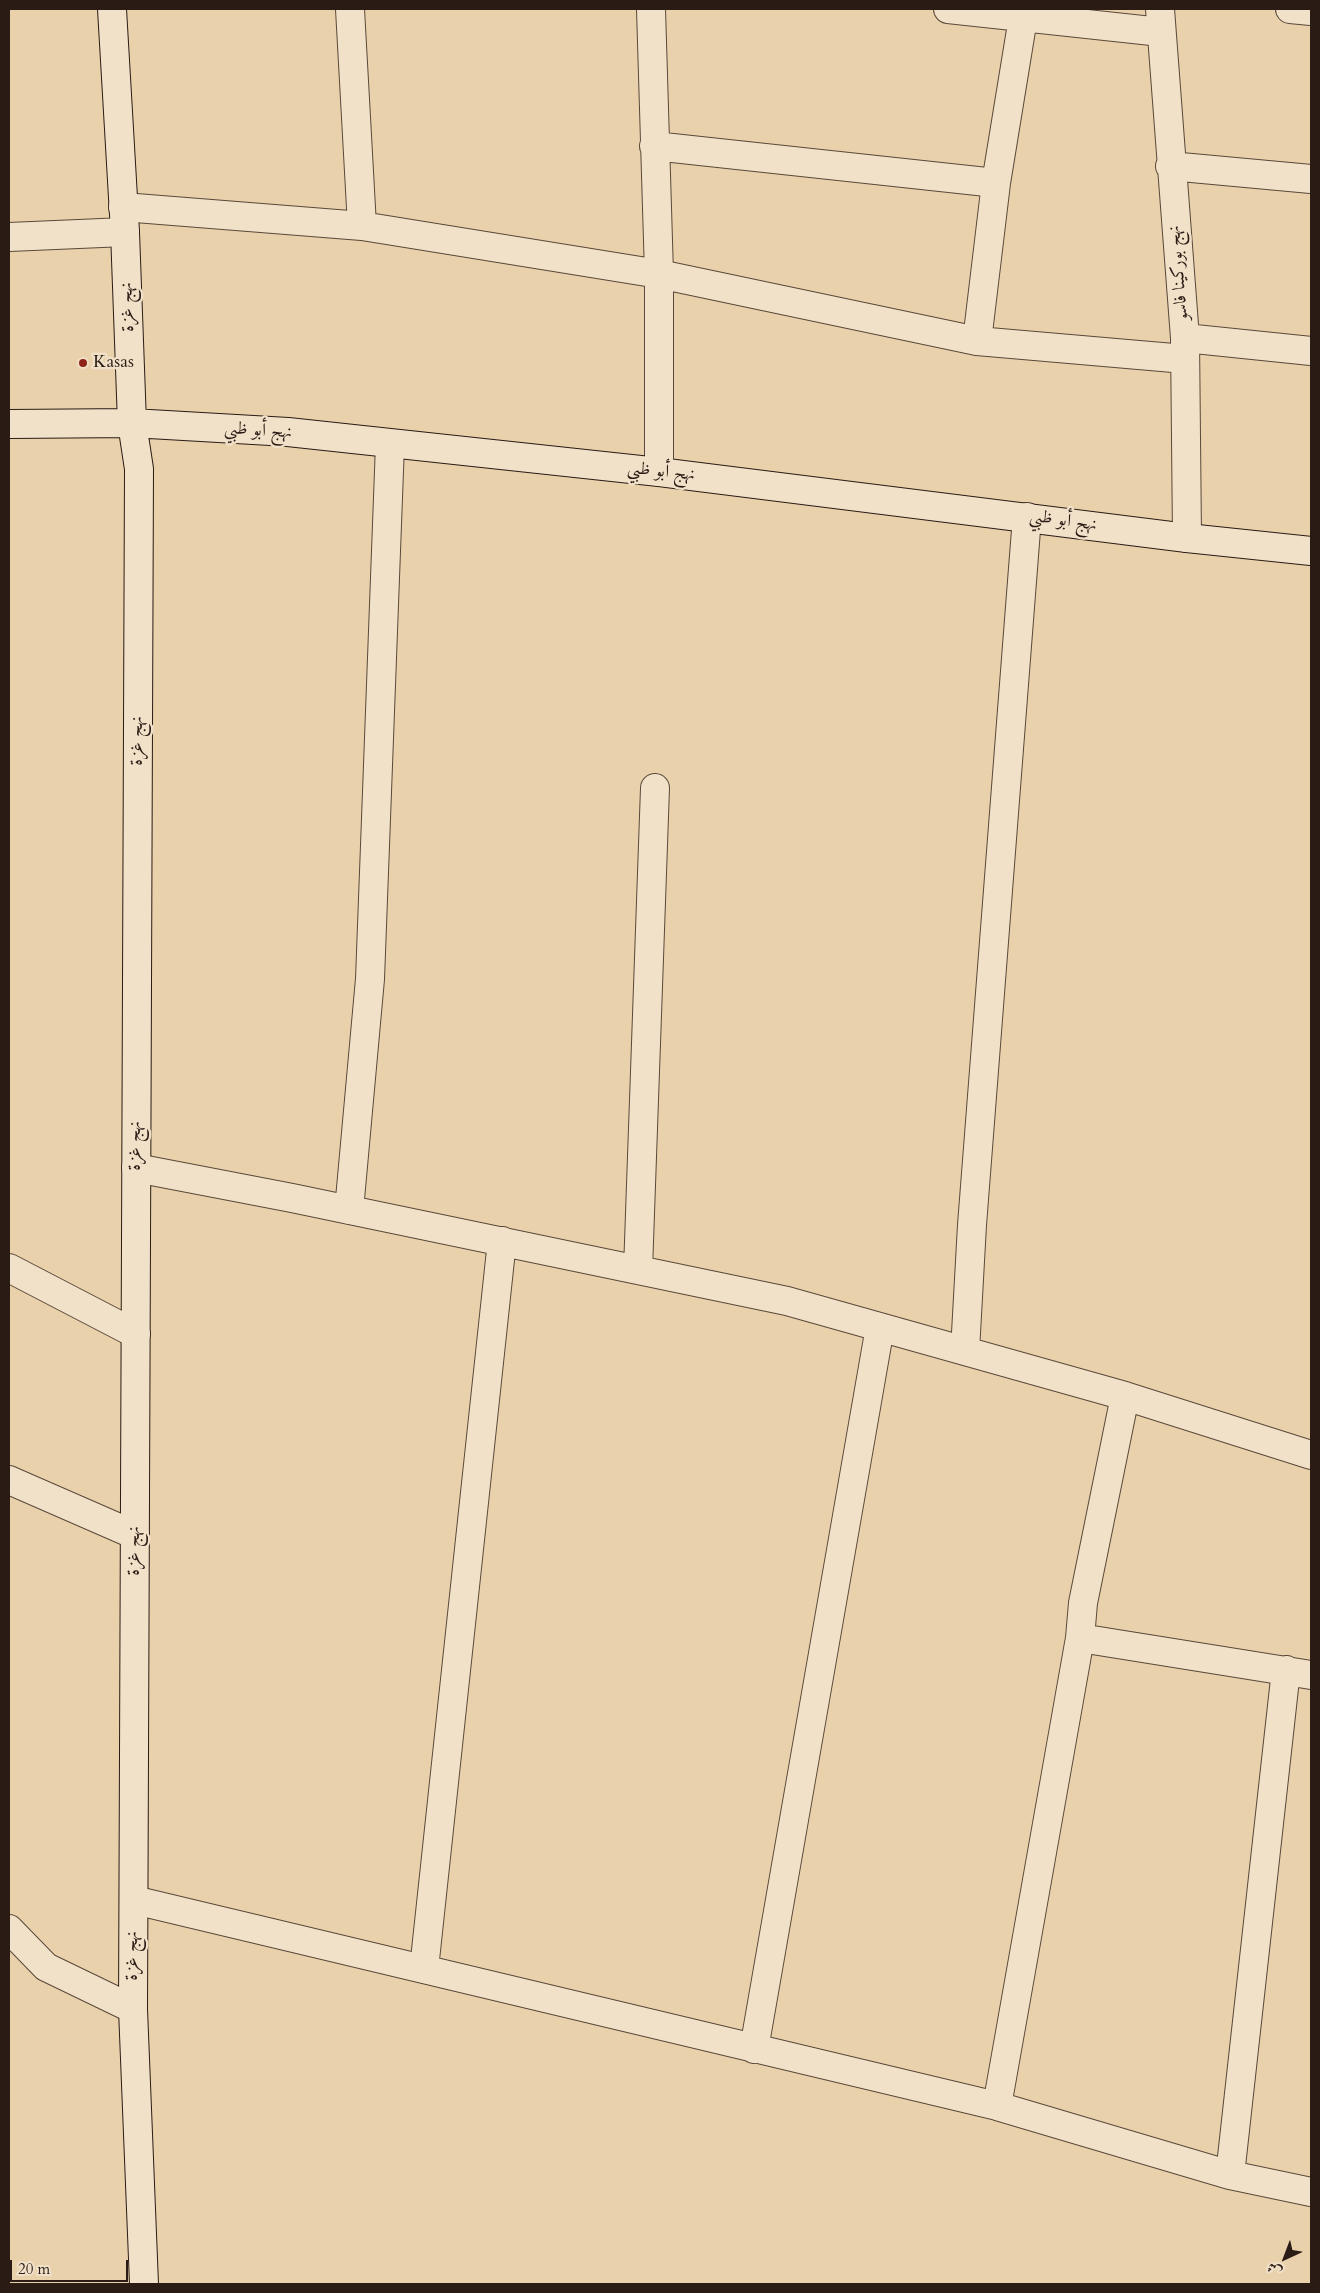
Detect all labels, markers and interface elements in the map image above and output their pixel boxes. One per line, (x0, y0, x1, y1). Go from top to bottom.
street label: نهج بوركينا فاسو (1164, 224, 1194, 322)
street label: نهج غزة (116, 282, 140, 332)
place label: Kasas (93, 352, 134, 374)
marker: Kasas (77, 357, 89, 369)
street label: نهج أبو ظبي (223, 418, 293, 444)
street label: نهج أبو ظبي (626, 458, 696, 486)
street label: نهج أبو ظبي (1028, 506, 1098, 536)
street label: نهج غزة (127, 716, 149, 766)
street label: نهج غزة (125, 1121, 147, 1171)
street label: نهج غزة (124, 1526, 146, 1576)
street label: نهج غزة (122, 1931, 144, 1981)
north arrow (1260, 2233, 1310, 2283)
scale bar (12, 2250, 130, 2282)
text: ش (1263, 2258, 1286, 2281)
text: 20 m (18, 2259, 50, 2279)

